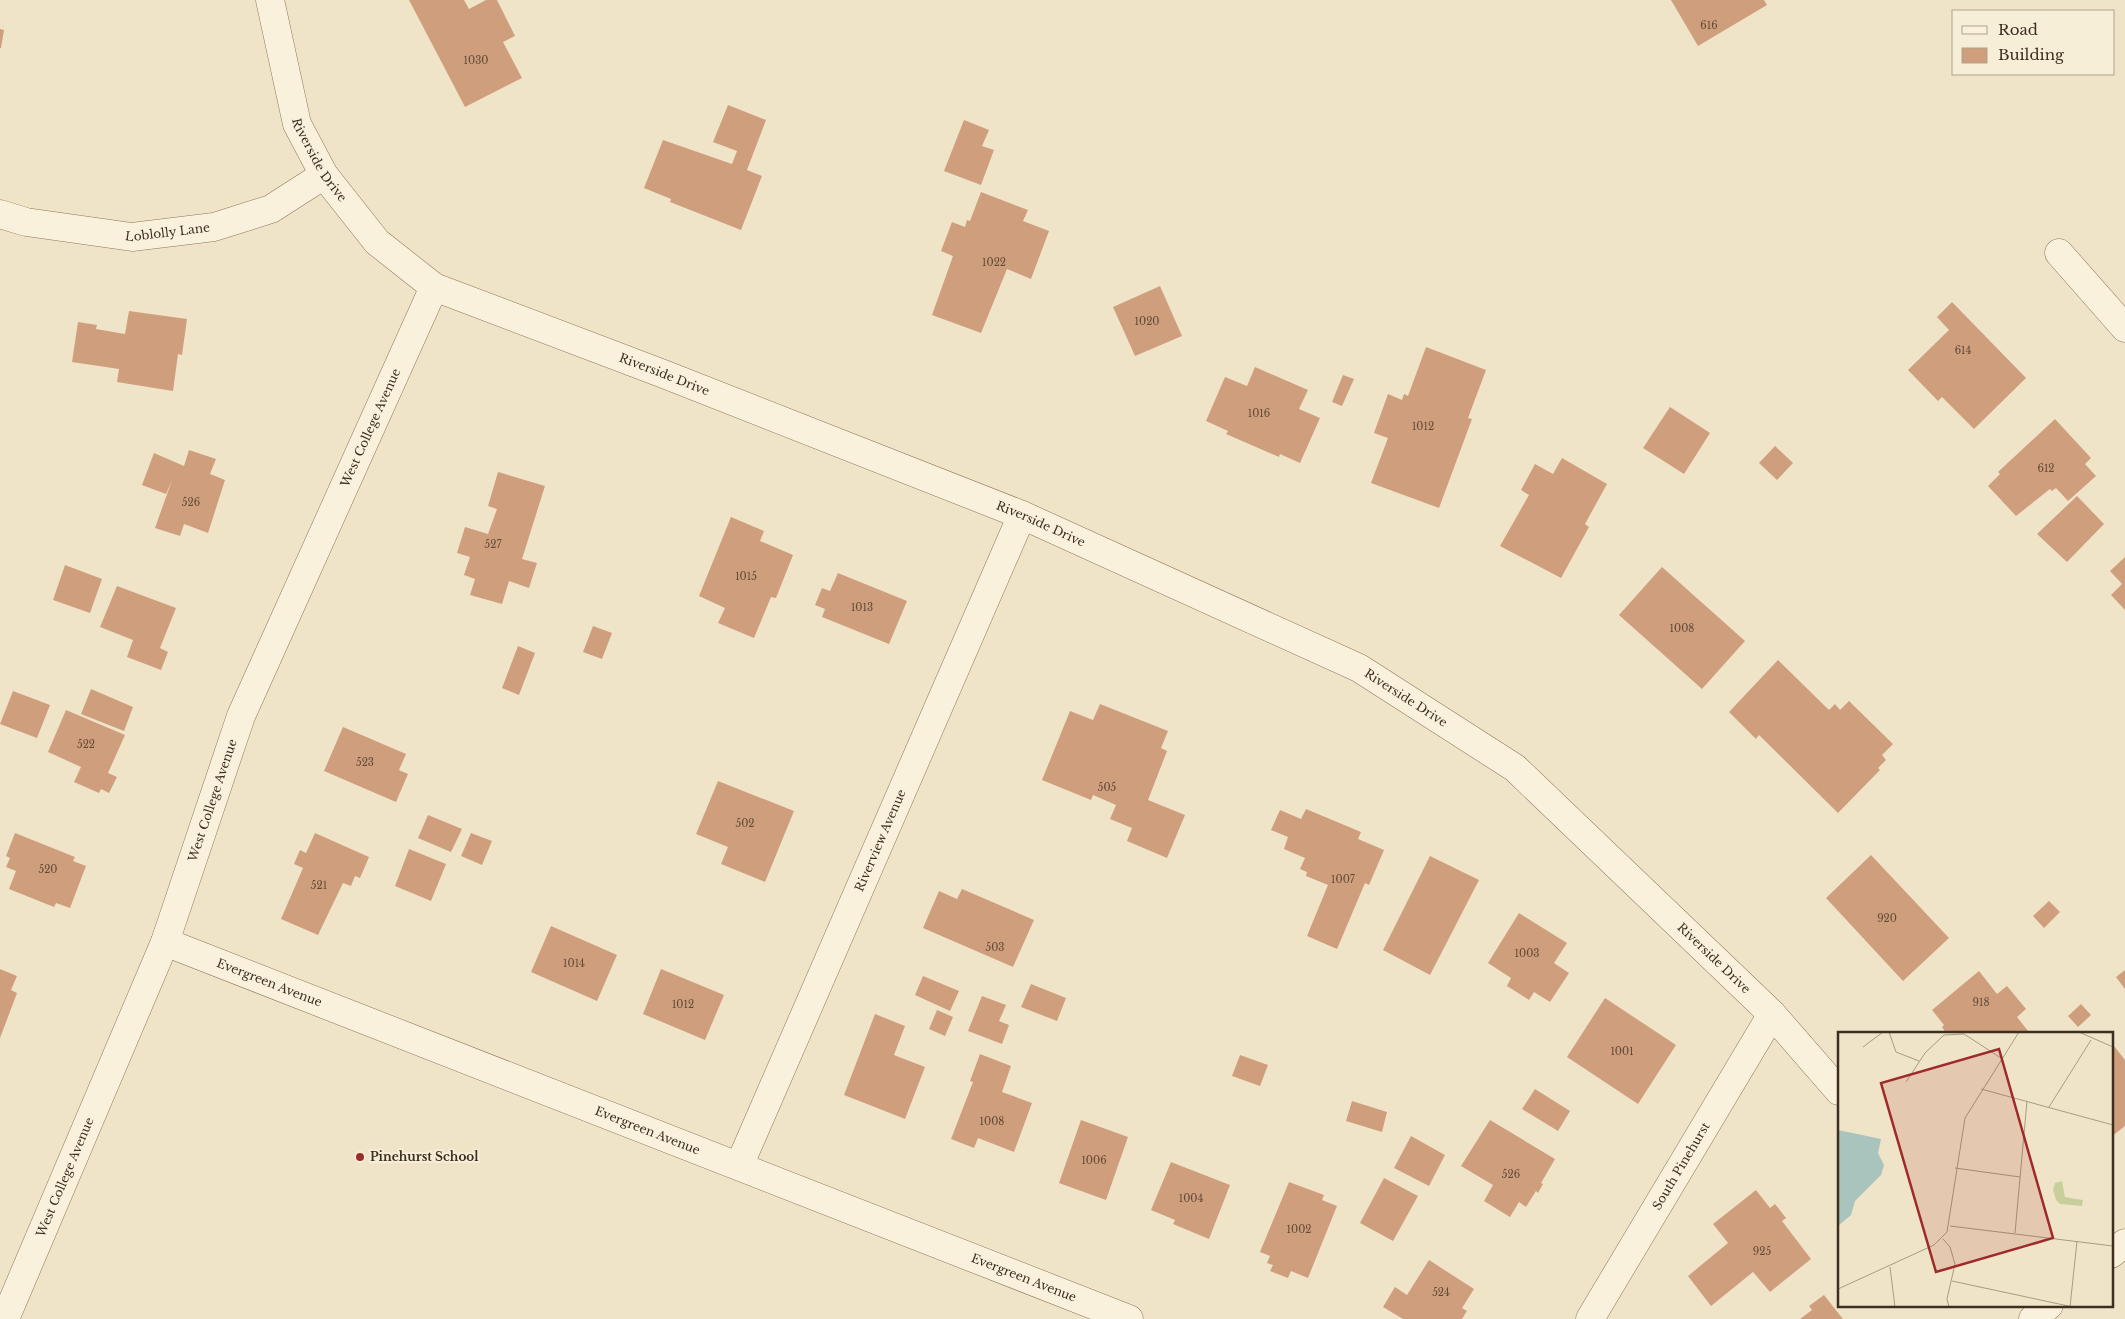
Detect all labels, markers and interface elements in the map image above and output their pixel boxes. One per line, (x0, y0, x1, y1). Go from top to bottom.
legend (1952, 10, 2115, 75)
house number: 616 (1700, 19, 1718, 32)
text: Road (1998, 20, 2038, 39)
text: Building (1998, 45, 2065, 64)
house number: 1030 (464, 54, 488, 67)
street label: Riverside Drive (289, 117, 350, 205)
street label: Loblolly Lane (124, 220, 211, 244)
house number: 1022 (982, 256, 1006, 269)
house number: 1020 (1135, 315, 1159, 328)
house number: 614 (1955, 344, 1972, 357)
street label: Riverside Drive (617, 350, 712, 398)
street label: West College Avenue (337, 366, 403, 490)
house number: 1016 (1248, 407, 1270, 420)
house number: 1012 (1412, 420, 1434, 433)
house number: 612 (2037, 462, 2055, 475)
house number: 526 (182, 496, 200, 509)
street label: Riverside Drive (994, 498, 1088, 550)
house number: 527 (485, 538, 502, 551)
house number: 1015 (735, 570, 757, 583)
house number: 1013 (851, 601, 873, 614)
house number: 1008 (1670, 622, 1694, 635)
street label: Riverside Drive (1362, 665, 1450, 730)
street label: West College Avenue (184, 737, 240, 864)
house number: 522 (77, 738, 95, 751)
house number: 523 (356, 756, 374, 769)
house number: 505 (1098, 781, 1117, 794)
street label: Riverview Avenue (851, 787, 909, 894)
house number: 502 (736, 817, 754, 830)
house number: 520 (39, 863, 57, 876)
house number: 1007 (1331, 873, 1356, 886)
house number: 521 (311, 879, 327, 892)
house number: 920 (1877, 912, 1897, 925)
street label: Riverside Drive (1674, 920, 1754, 997)
house number: 503 (986, 941, 1004, 954)
house number: 1003 (1515, 947, 1539, 960)
street label: Evergreen Avenue (215, 955, 324, 1010)
house number: 1014 (563, 957, 585, 970)
house number: 918 (1973, 996, 1989, 1009)
house number: 1012 (672, 998, 694, 1011)
inset map (1838, 1032, 2112, 1306)
house number: 1001 (1610, 1045, 1634, 1058)
street label: Evergreen Avenue (593, 1103, 702, 1158)
street label: West College Avenue (32, 1115, 97, 1240)
house number: 1008 (980, 1115, 1004, 1128)
street label: South Pinehurst (1649, 1119, 1713, 1212)
place label: Pinehurst School (370, 1149, 479, 1164)
marker: Pinehurst School (354, 1151, 366, 1163)
house number: 1006 (1081, 1154, 1107, 1167)
house number: 526 (1502, 1168, 1520, 1181)
house number: 1004 (1179, 1192, 1203, 1205)
house number: 1002 (1287, 1223, 1311, 1236)
house number: 925 (1753, 1245, 1771, 1258)
street label: Evergreen Avenue (969, 1250, 1079, 1305)
house number: 524 (1432, 1286, 1450, 1299)

